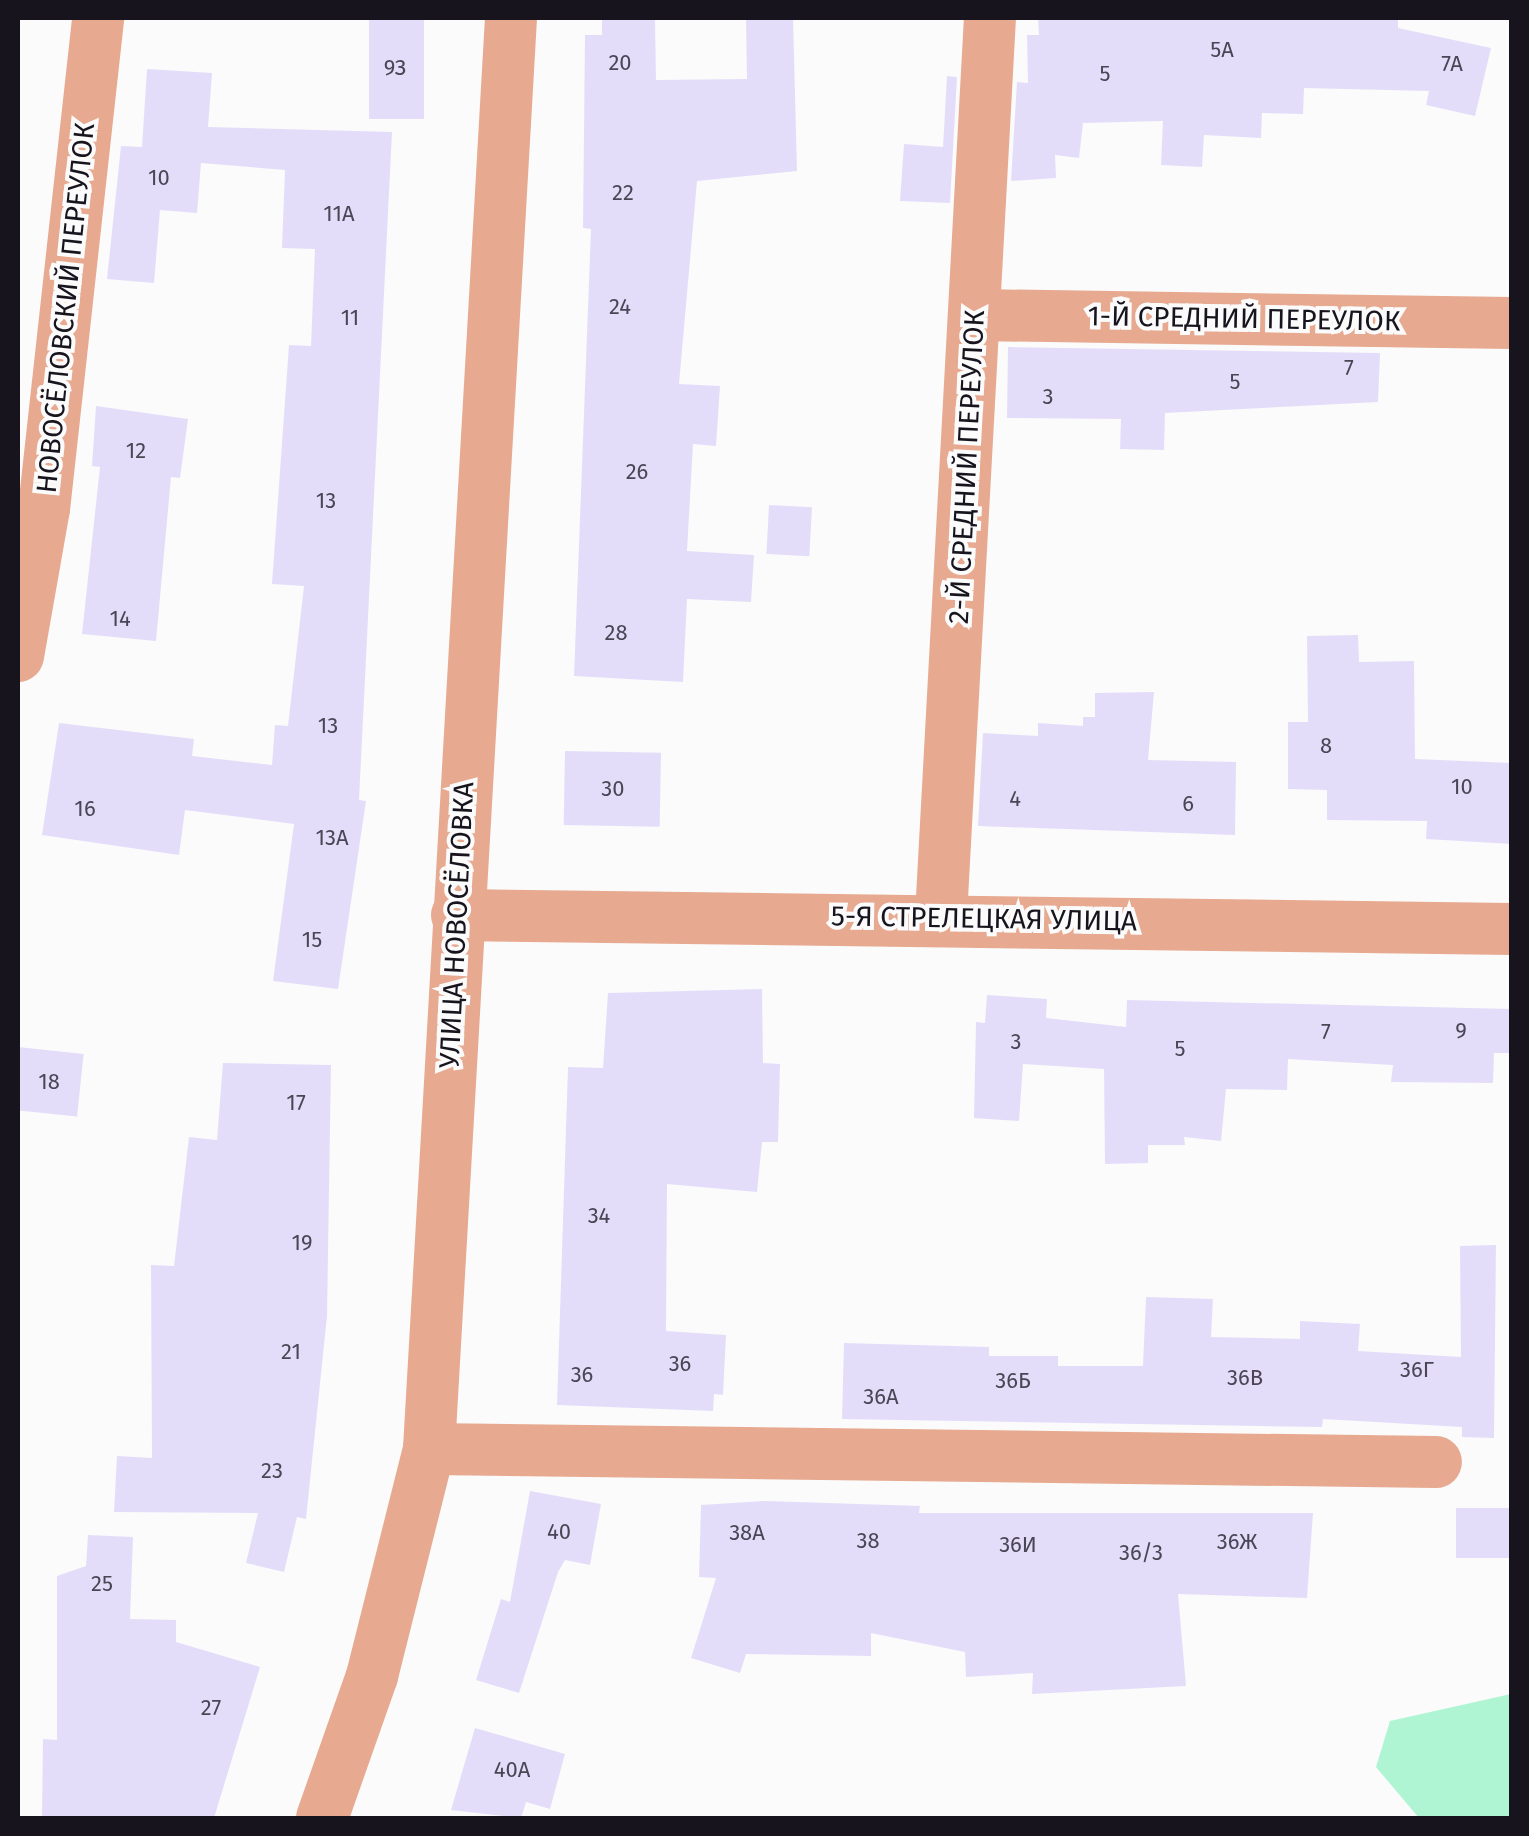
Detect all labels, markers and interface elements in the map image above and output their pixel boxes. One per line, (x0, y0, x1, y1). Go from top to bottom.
house number: 5А (1210, 37, 1234, 63)
house number: 20 (608, 50, 632, 76)
house number: 7А (1441, 51, 1463, 77)
house number: 9З (384, 55, 406, 81)
house number: 5 (1099, 61, 1111, 87)
street label: НОВОСЁЛОВСКИЙ ПЕРЕУЛОК (30, 121, 102, 495)
house number: 10 (148, 165, 170, 191)
house number: 22 (612, 180, 634, 206)
house number: 11А (323, 201, 355, 227)
house number: 24 (609, 294, 631, 320)
street label: 1-Й СРЕДНИЙ ПЕРЕУЛОК (1087, 299, 1401, 339)
house number: 11 (341, 305, 359, 331)
street label: 2-Й СРЕДНИЙ ПЕРЕУЛОК (942, 309, 992, 625)
house number: 7 (1344, 355, 1354, 381)
house number: 5 (1229, 369, 1241, 395)
house number: 3 (1043, 384, 1053, 410)
house number: 12 (126, 438, 146, 464)
house number: 26 (626, 459, 648, 485)
house number: 13 (316, 488, 336, 514)
house number: 14 (109, 606, 131, 632)
house number: 28 (604, 620, 628, 646)
house number: 13 (318, 713, 338, 739)
house number: 8 (1320, 733, 1332, 759)
house number: 10 (1451, 774, 1473, 800)
house number: 30 (601, 776, 625, 802)
street label: УЛИЦА НОВОСЁЛОВКА (433, 781, 481, 1069)
house number: 4 (1009, 786, 1021, 812)
house number: 6 (1182, 791, 1194, 817)
house number: 16 (74, 796, 96, 822)
house number: 13А (315, 825, 349, 851)
street label: 5-Я СТРЕЛЕЦКАЯ УЛИЦА (831, 900, 1137, 938)
house number: 15 (302, 927, 322, 953)
house number: 9 (1455, 1018, 1467, 1044)
house number: 7 (1321, 1019, 1331, 1045)
house number: 3 (1011, 1029, 1021, 1055)
house number: 5 (1174, 1036, 1186, 1062)
house number: 18 (38, 1069, 60, 1095)
house number: 17 (286, 1090, 306, 1116)
house number: 34 (588, 1203, 610, 1229)
house number: 19 (291, 1230, 313, 1256)
house number: 21 (281, 1339, 301, 1365)
house number: 36 (669, 1351, 691, 1377)
house number: 36Г (1400, 1357, 1434, 1383)
house number: 36 (571, 1362, 593, 1388)
house number: 36В (1227, 1365, 1263, 1391)
house number: 36Б (995, 1368, 1031, 1394)
house number: 36А (863, 1384, 899, 1410)
house number: 23 (261, 1458, 283, 1484)
house number: 40 (547, 1519, 571, 1545)
house number: 38А (729, 1520, 765, 1546)
house number: 38 (856, 1528, 880, 1554)
house number: 36Ж (1217, 1529, 1257, 1555)
house number: 36И (999, 1532, 1037, 1558)
house number: 36/3 (1119, 1540, 1163, 1566)
house number: 25 (91, 1571, 113, 1597)
house number: 27 (201, 1695, 221, 1721)
house number: 40А (494, 1757, 530, 1783)

